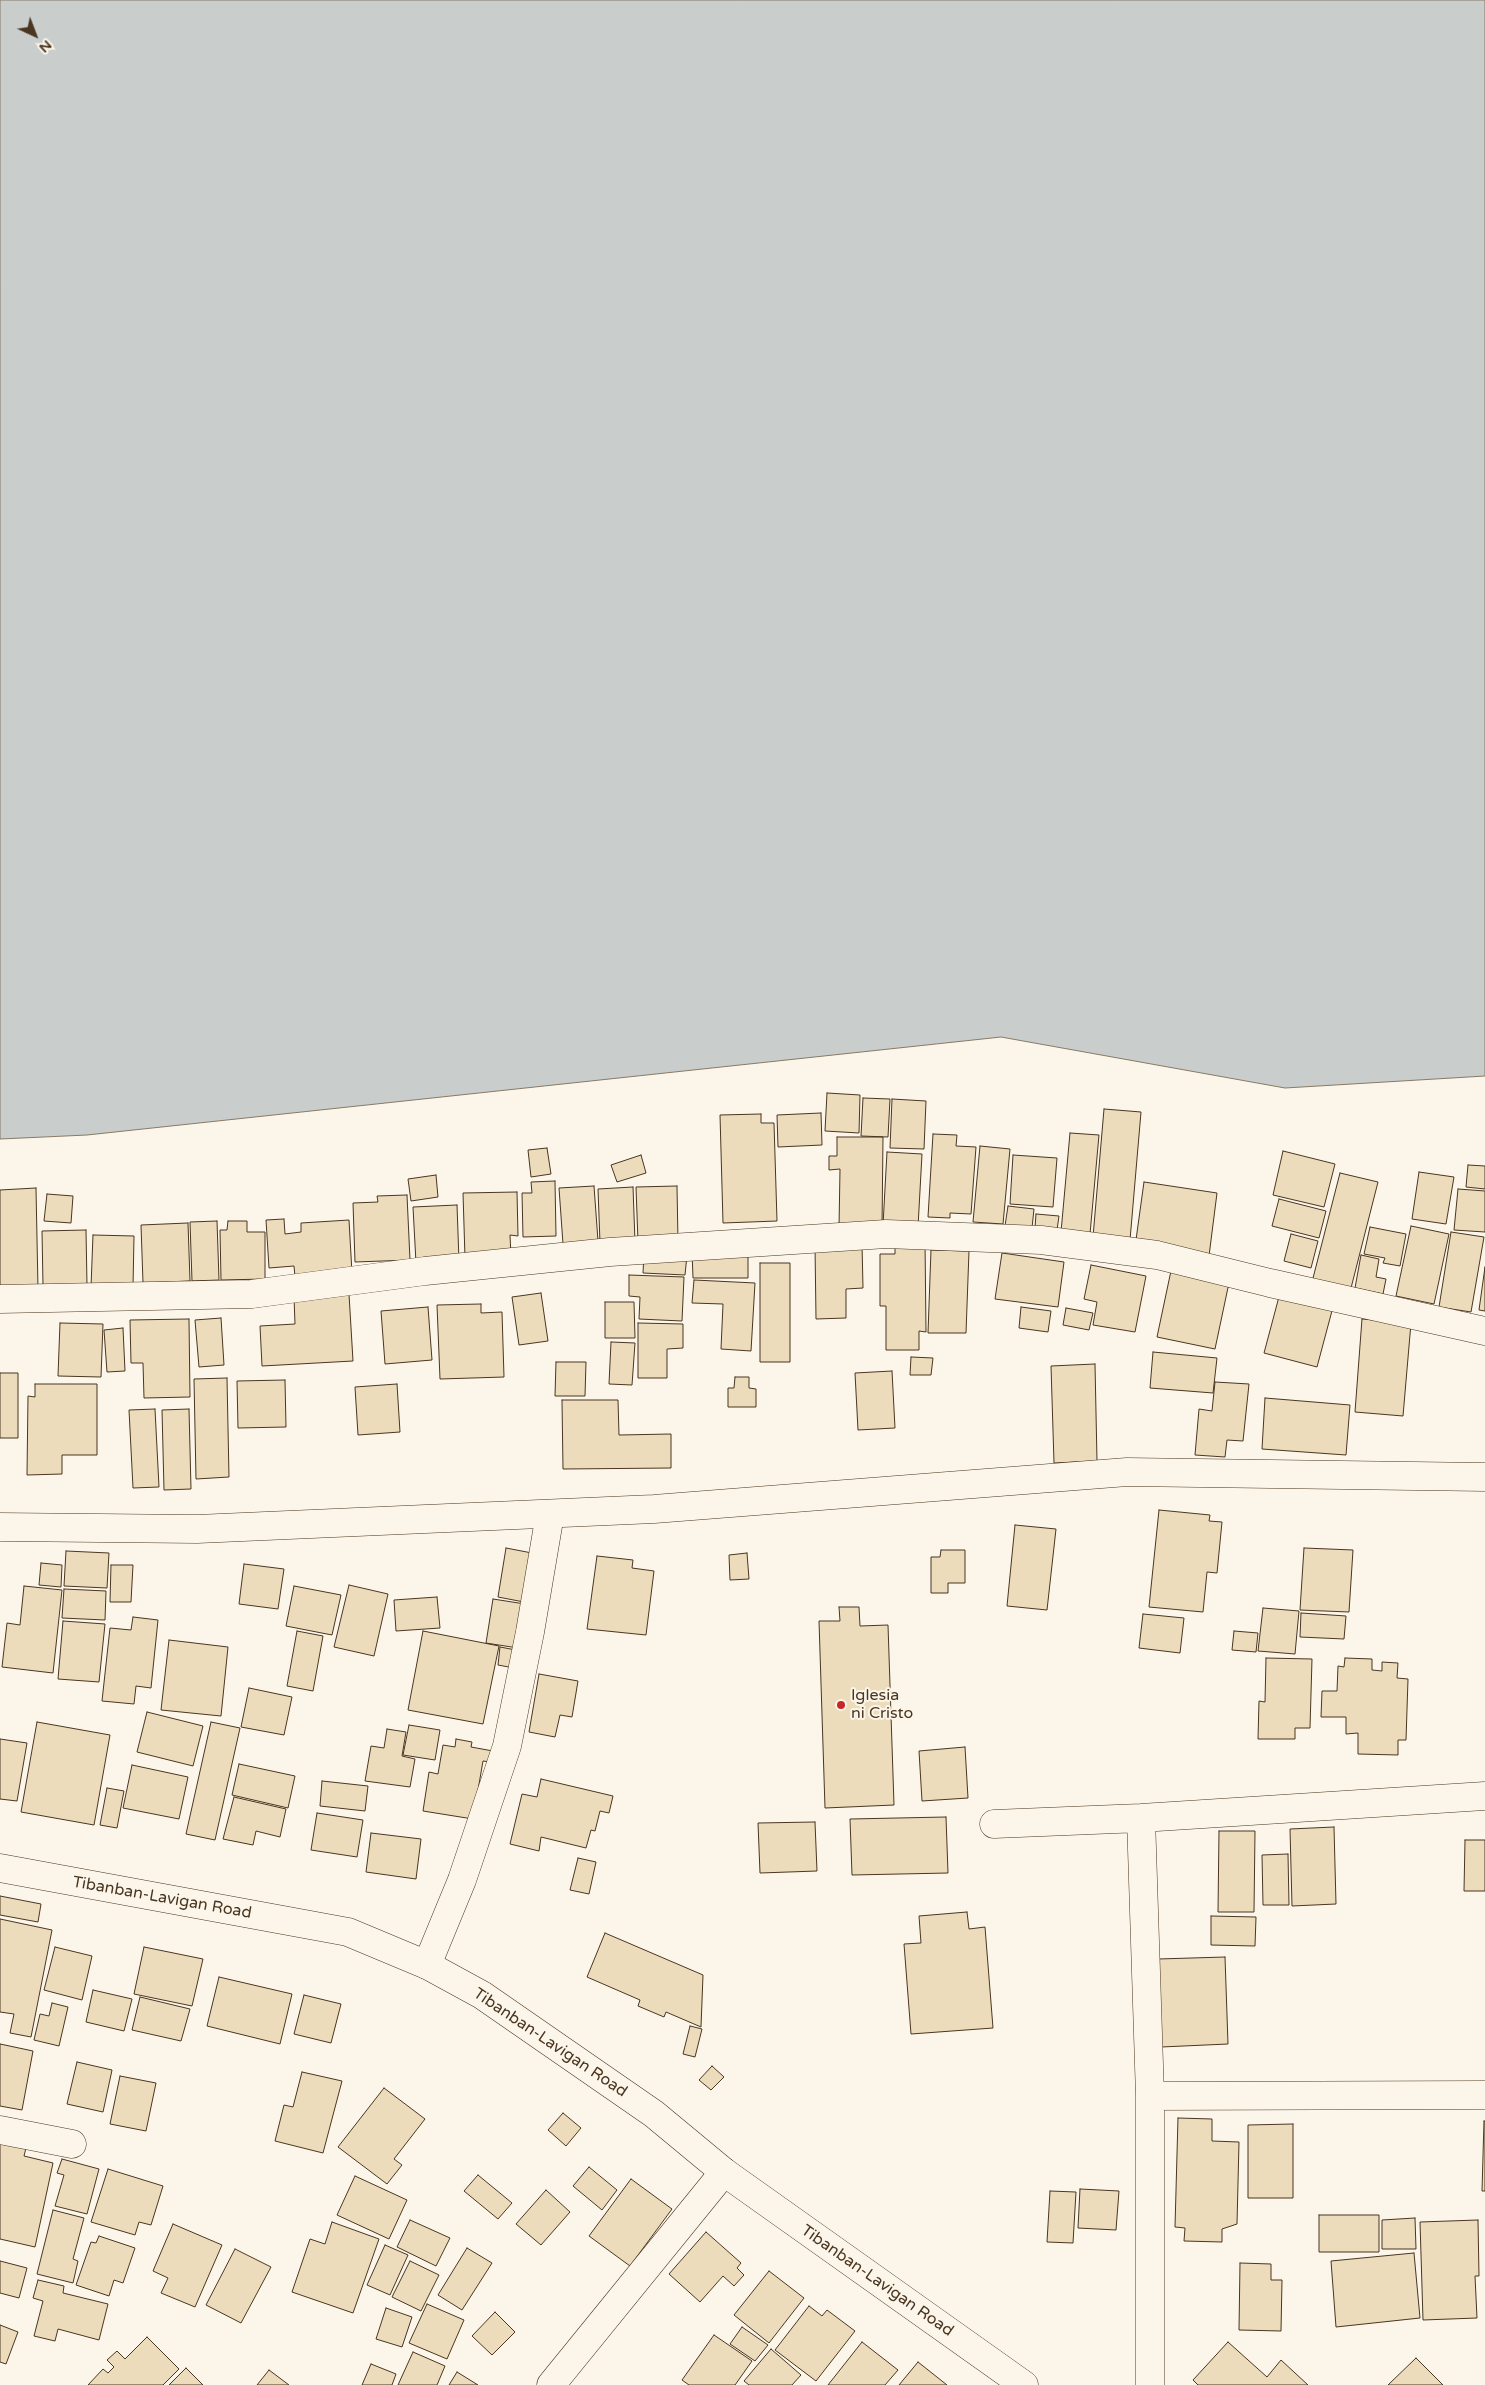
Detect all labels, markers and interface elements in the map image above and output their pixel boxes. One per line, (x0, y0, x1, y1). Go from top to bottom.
north arrow (10, 10, 60, 60)
text: N (36, 36, 55, 56)
place label: Iglesia ni Cristo (851, 1686, 913, 1724)
marker: Iglesia ni Cristo (835, 1699, 847, 1711)
street label: Tibanban-Lavigan Road (71, 1873, 253, 1923)
street label: Tibanban-Lavigan Road (469, 1984, 631, 2102)
street label: Tibanban-Lavigan Road (797, 2221, 957, 2341)

